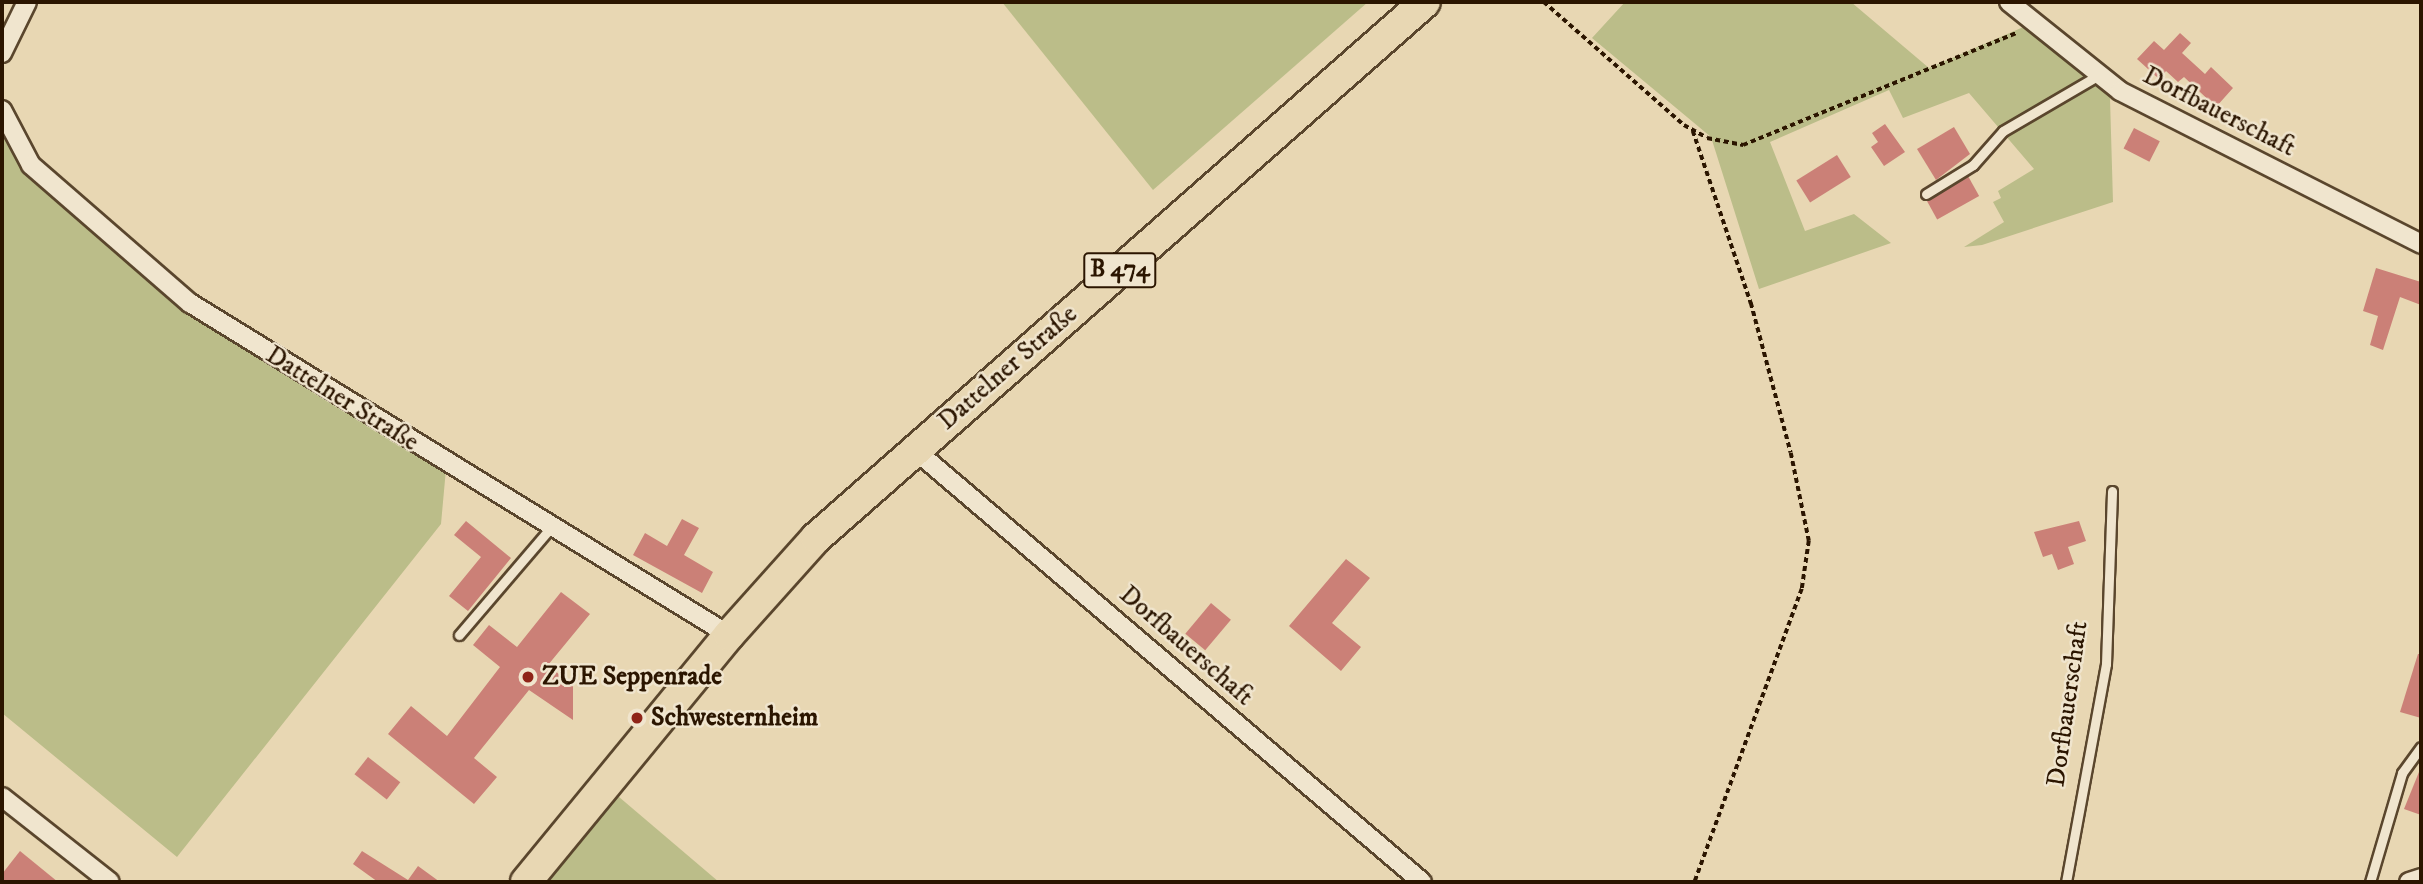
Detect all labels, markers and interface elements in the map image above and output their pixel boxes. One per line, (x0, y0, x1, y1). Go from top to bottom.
street label: Dorfbauerschaft (2137, 60, 2301, 164)
road number: B 474 (1083, 249, 1157, 290)
street label: Dattelner Straße (932, 299, 1084, 437)
street label: Dattelner Straße (260, 340, 424, 458)
street label: Dorfbauerschaft (1113, 579, 1259, 713)
street label: Dorfbauerschaft (2041, 619, 2095, 789)
place label: ZUE Seppenrade (542, 661, 722, 693)
marker: ZUE Seppenrade (520, 669, 536, 685)
place label: Schwesternheim (651, 702, 818, 734)
marker: Schwesternheim (629, 710, 645, 726)

